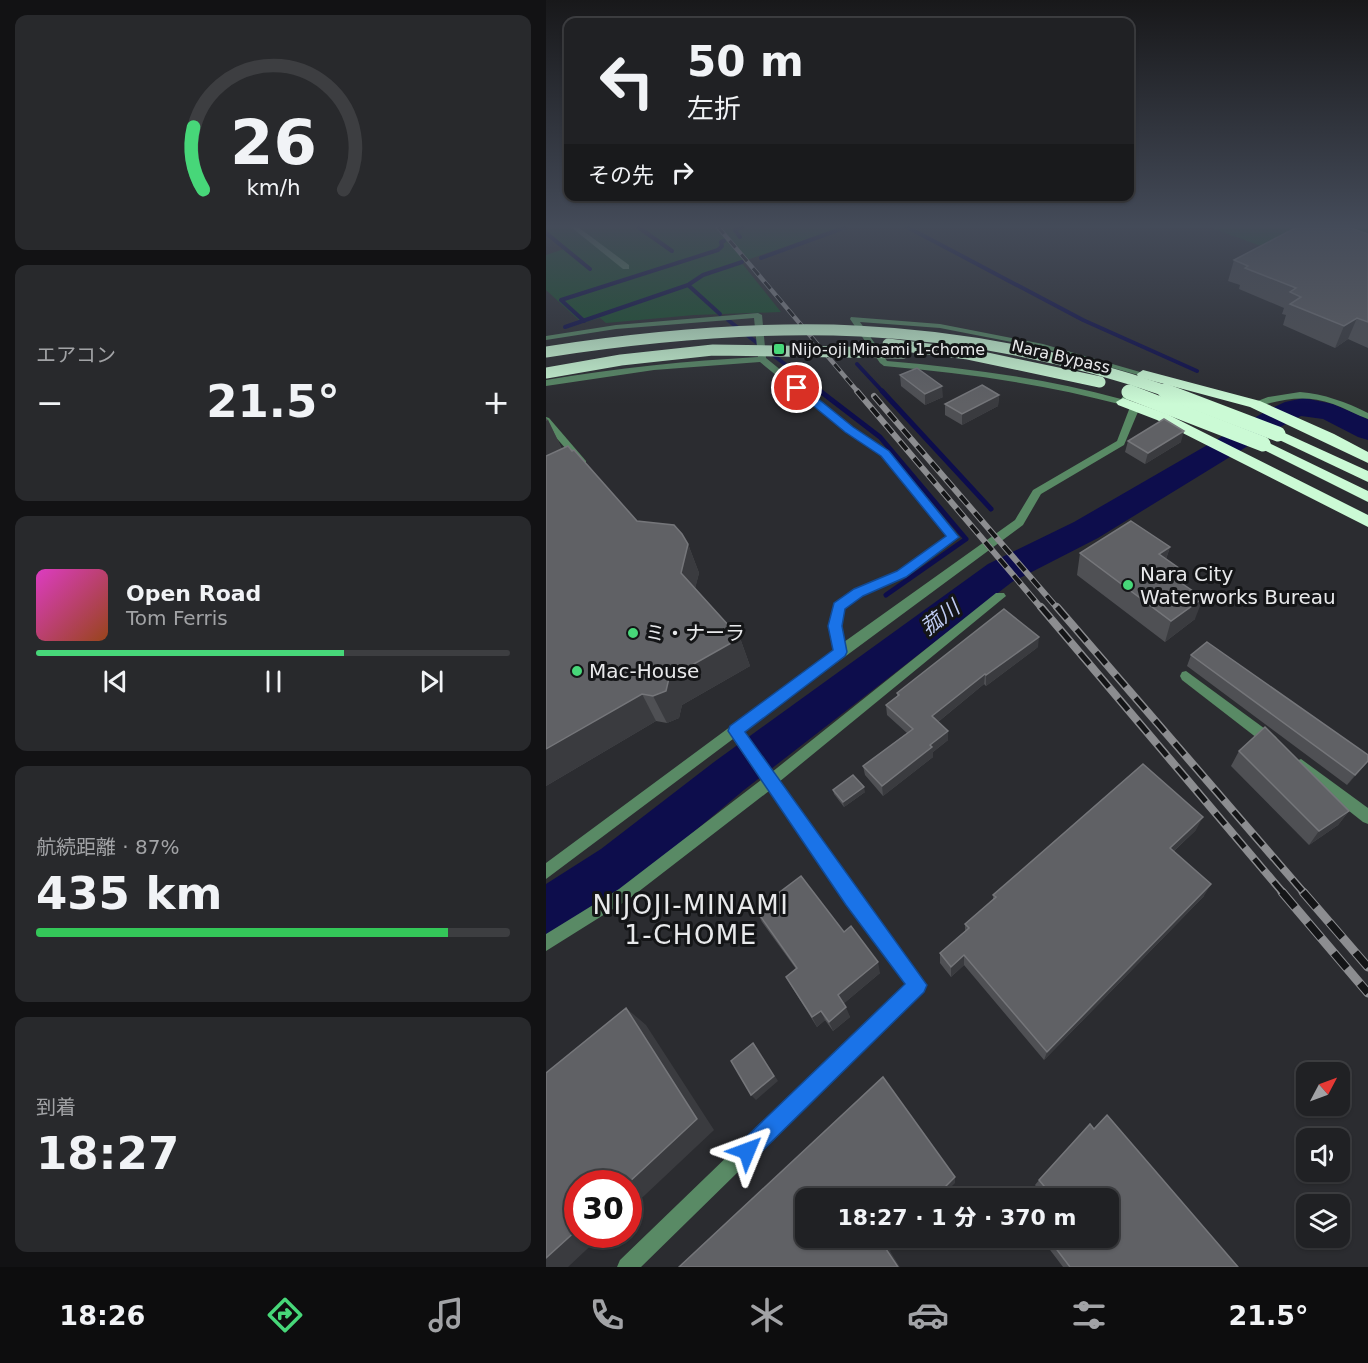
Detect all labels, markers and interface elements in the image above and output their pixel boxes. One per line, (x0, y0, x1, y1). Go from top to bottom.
text: 50 m (687, 37, 804, 86)
icon: left (588, 42, 666, 120)
text: 左折 (687, 93, 741, 124)
text: 26 (230, 106, 316, 179)
icon: right (666, 156, 699, 189)
text: その先 (588, 163, 654, 188)
text: km/h (246, 175, 300, 200)
street label: Nara Bypass (1010, 336, 1112, 377)
place label: Nijo-oji Minami 1-chome (791, 340, 985, 359)
marker: Nijo-oji Minami 1-chome (772, 342, 786, 356)
text: エアコン (36, 343, 116, 367)
pin (771, 362, 822, 413)
icon: arrive (780, 371, 813, 404)
text: 21.5° (206, 375, 340, 428)
text: − (36, 383, 64, 422)
text: + (482, 383, 510, 422)
place label: Nara City Waterworks Bureau (1140, 562, 1336, 609)
marker: Nara City Waterworks Bureau (1121, 578, 1135, 592)
text: Open Road (126, 581, 261, 606)
water label: 菰川 (916, 595, 966, 640)
text: Tom Ferris (126, 606, 228, 630)
place label: ミ・ナーラ (645, 621, 745, 645)
marker: ミ・ナーラ (626, 626, 640, 640)
place label: Mac-House (589, 659, 699, 683)
marker: Mac-House (570, 664, 584, 678)
icon: previous (99, 665, 132, 698)
icon: pause (257, 665, 290, 698)
icon: next (415, 665, 448, 698)
text: 航続距離 · 87% (36, 835, 180, 859)
text: 435 km (36, 867, 222, 920)
district label: NIJOJI-MINAMI 1-CHOME (593, 890, 789, 950)
north arrow (1296, 1062, 1350, 1116)
map controls (1296, 1062, 1350, 1248)
text: 到着 (36, 1095, 76, 1119)
position arrow (715, 1119, 779, 1183)
text: 18:27 (36, 1127, 179, 1180)
button: sound (1296, 1128, 1350, 1182)
speed limit sign: 30 (564, 1170, 642, 1248)
button: layers (1296, 1194, 1350, 1248)
text: 18:27 · 1 分 · 370 m (838, 1205, 1076, 1230)
icon: directions (264, 1294, 306, 1336)
icon: music (425, 1294, 467, 1336)
icon: phone (586, 1294, 628, 1336)
icon: climate (746, 1294, 788, 1336)
icon: car (907, 1294, 949, 1336)
icon: filters (1068, 1294, 1110, 1336)
text: 18:26 (59, 1300, 145, 1331)
text: 21.5° (1228, 1300, 1309, 1331)

